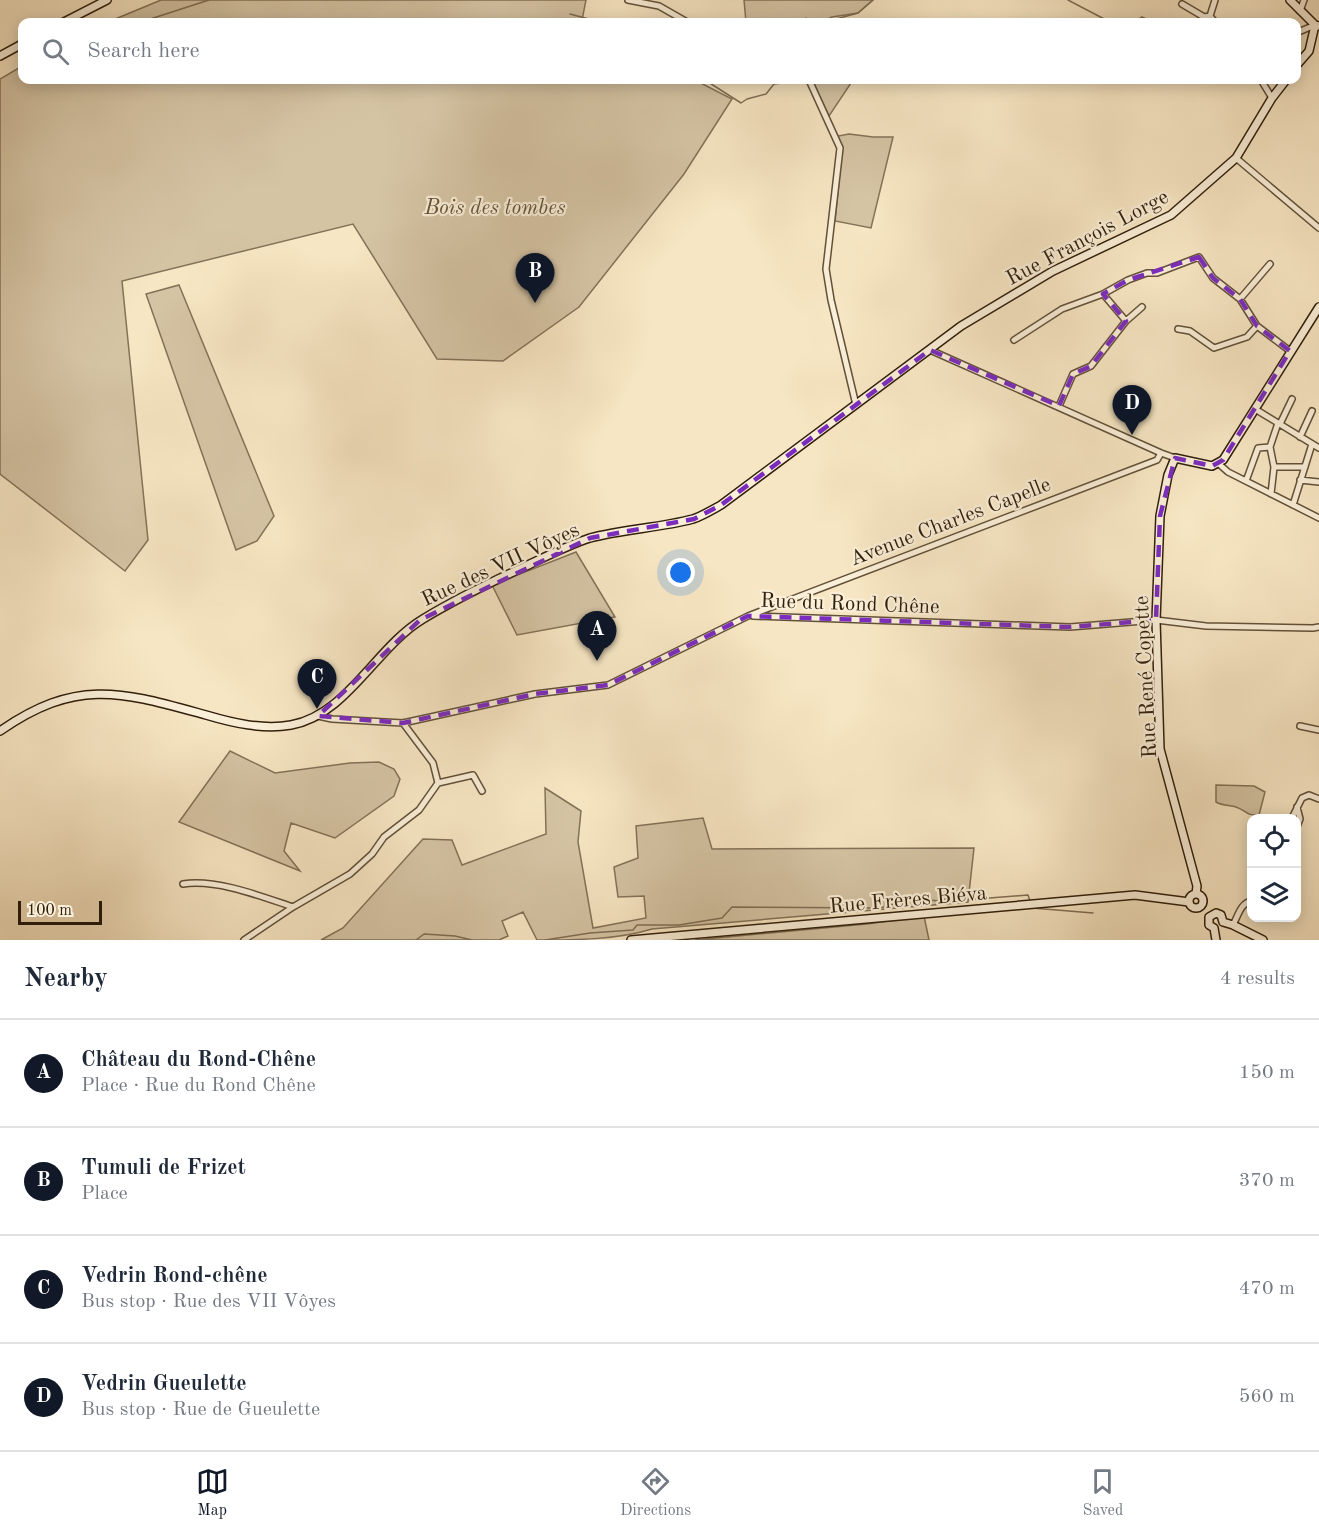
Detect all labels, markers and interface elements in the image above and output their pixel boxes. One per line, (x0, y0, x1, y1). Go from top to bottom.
search box (18, 18, 1301, 84)
icon: search (39, 35, 72, 68)
text: Search here (87, 40, 200, 62)
street label: Rue François Lorge (1003, 187, 1172, 290)
park label: Bois des tombes (423, 198, 566, 219)
pin: B (516, 254, 554, 303)
pin: D (1112, 386, 1152, 435)
street label: Avenue Charles Capelle (847, 474, 1054, 570)
street label: Rue des VII Vôyes (418, 520, 583, 611)
your location (666, 558, 695, 587)
street label: Rue du Rond Chêne (760, 591, 940, 618)
street label: Rue René Copette (1132, 595, 1161, 759)
pin: A (578, 612, 616, 661)
pin: C (298, 660, 336, 709)
map controls (1247, 814, 1301, 922)
button: locate (1247, 814, 1301, 868)
button: layers (1247, 868, 1301, 922)
street label: Rue Frères Biéva (828, 883, 988, 918)
scale bar (18, 898, 102, 926)
text: 100 m (27, 903, 72, 919)
text: Nearby (24, 966, 108, 992)
text: 4 results (1220, 969, 1295, 989)
text: Château du Rond-Chêne (81, 1049, 316, 1071)
text: A (36, 1063, 51, 1083)
text: 150 m (1239, 1063, 1295, 1083)
text: Place · Rue du Rond Chêne (81, 1076, 316, 1096)
text: Tumuli de Frizet (81, 1157, 246, 1179)
text: B (36, 1171, 51, 1191)
text: 370 m (1239, 1171, 1295, 1191)
text: Place (81, 1184, 128, 1204)
text: Vedrin Rond-chêne (81, 1265, 268, 1287)
text: C (37, 1279, 50, 1299)
text: 470 m (1239, 1279, 1295, 1299)
text: Bus stop · Rue des VII Vôyes (81, 1292, 336, 1312)
text: Vedrin Gueulette (81, 1373, 247, 1395)
text: D (36, 1387, 51, 1407)
text: 560 m (1239, 1387, 1295, 1407)
text: Bus stop · Rue de Gueulette (81, 1400, 320, 1420)
tab: Map (196, 1465, 229, 1521)
tab: Directions (620, 1465, 691, 1521)
tab: Saved (1083, 1465, 1123, 1521)

